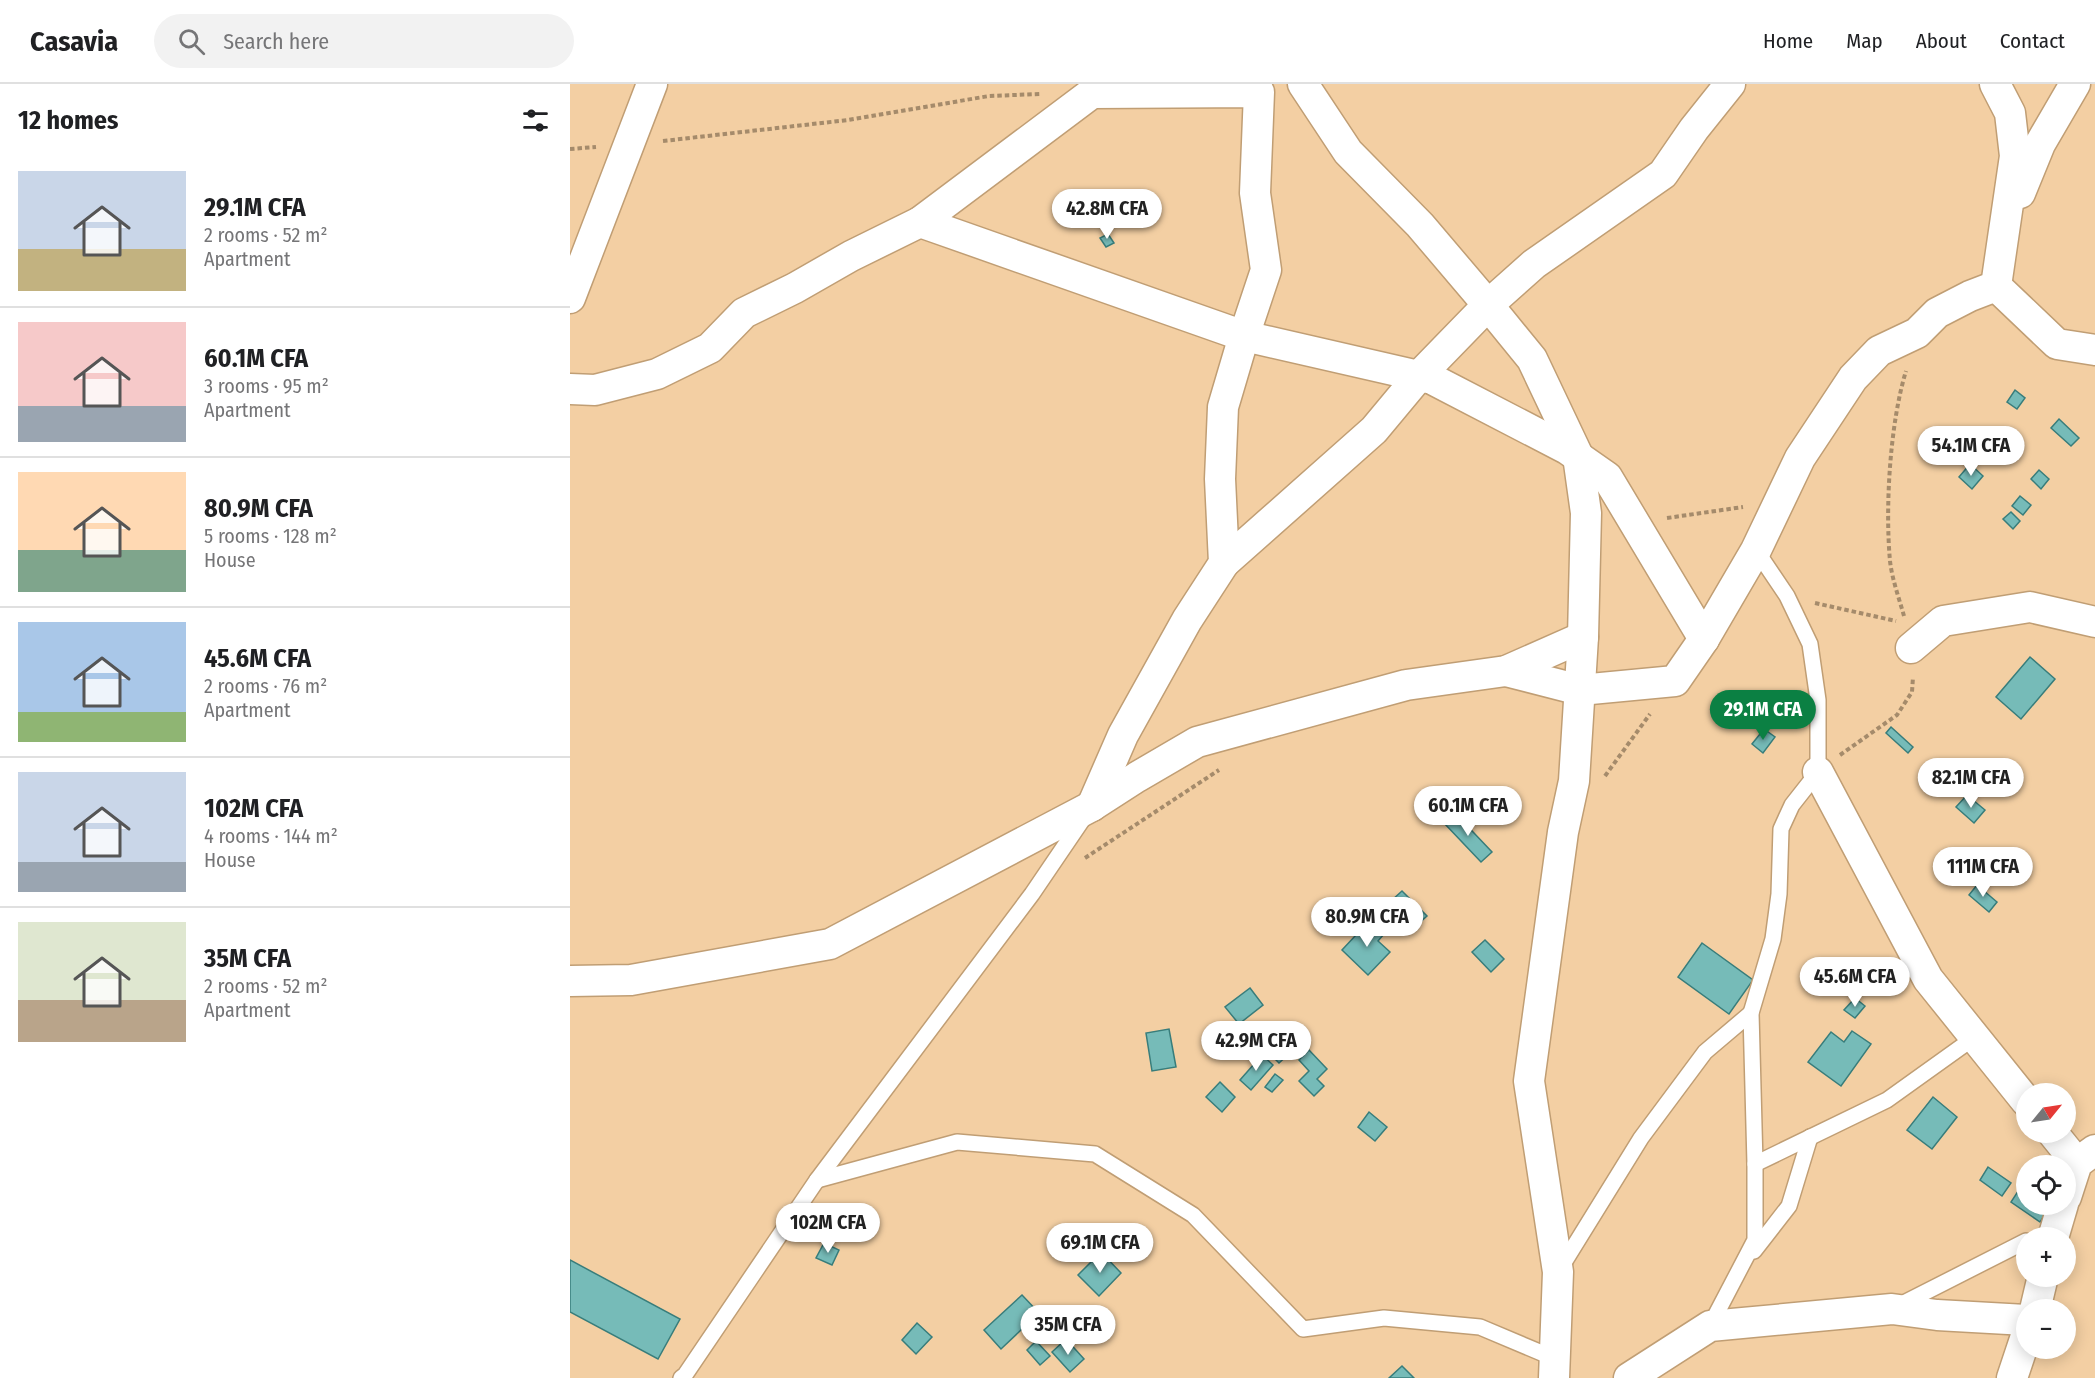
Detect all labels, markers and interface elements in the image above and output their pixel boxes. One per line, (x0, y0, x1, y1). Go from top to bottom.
search box (154, 14, 574, 68)
text: Casavia (30, 25, 118, 58)
icon: search (175, 25, 208, 58)
text: Search here (223, 28, 329, 55)
text: Home (1763, 28, 1813, 54)
text: Map (1846, 28, 1883, 54)
text: About (1916, 28, 1967, 54)
text: Contact (2000, 28, 2065, 54)
icon: filters (519, 104, 552, 137)
text: 12 homes (18, 105, 118, 136)
pin: 42.8M CFA (1038, 189, 1176, 240)
text: 29.1M CFA (204, 192, 306, 223)
icon: home (66, 195, 138, 267)
text: 42.8M CFA (1066, 196, 1148, 220)
text: 2 rooms · 52 m² (204, 223, 328, 247)
text: Apartment (204, 247, 291, 271)
text: 60.1M CFA (204, 343, 308, 374)
icon: home (66, 346, 138, 418)
text: 3 rooms · 95 m² (204, 374, 329, 398)
text: Apartment (204, 398, 291, 422)
pin: 54.1M CFA (1902, 426, 2040, 477)
text: 54.1M CFA (1932, 433, 2010, 457)
text: 80.9M CFA (204, 493, 313, 524)
icon: home (66, 496, 138, 568)
text: 5 rooms · 128 m² (204, 524, 337, 548)
text: House (204, 548, 256, 572)
text: 45.6M CFA (204, 643, 311, 674)
icon: home (66, 646, 138, 718)
text: 2 rooms · 76 m² (204, 674, 327, 698)
pin: 29.1M CFA (1694, 690, 1832, 741)
text: 29.1M CFA (1724, 697, 1802, 721)
text: Apartment (204, 698, 291, 722)
pin: 82.1M CFA (1902, 758, 2040, 809)
text: 82.1M CFA (1932, 765, 2010, 789)
pin: 60.1M CFA (1399, 786, 1537, 837)
text: 102M CFA (204, 793, 303, 824)
text: 60.1M CFA (1428, 793, 1508, 817)
icon: home (66, 796, 138, 868)
text: 4 rooms · 144 m² (204, 824, 338, 848)
pin: 111M CFA (1921, 847, 2045, 898)
text: House (204, 848, 256, 872)
text: 111M CFA (1947, 854, 2019, 878)
pin: 80.9M CFA (1298, 897, 1436, 948)
text: 80.9M CFA (1325, 904, 1409, 928)
text: 35M CFA (204, 943, 291, 974)
icon: home (66, 946, 138, 1018)
pin: 45.6M CFA (1786, 957, 1924, 1008)
text: 45.6M CFA (1814, 964, 1896, 988)
text: 2 rooms · 52 m² (204, 974, 328, 998)
text: Apartment (204, 998, 291, 1022)
pin: 42.9M CFA (1187, 1021, 1325, 1072)
text: 42.9M CFA (1215, 1028, 1297, 1052)
north arrow (2016, 1083, 2076, 1143)
map controls (2016, 1083, 2076, 1359)
button: locate (2016, 1155, 2076, 1215)
pin: 102M CFA (766, 1203, 890, 1254)
text: 102M CFA (790, 1210, 866, 1234)
pin: 69.1M CFA (1031, 1223, 1169, 1274)
button: + (2016, 1227, 2076, 1287)
text: 69.1M CFA (1060, 1230, 1140, 1254)
button: − (2016, 1299, 2076, 1359)
pin: 35M CFA (1013, 1305, 1123, 1356)
text: 35M CFA (1035, 1312, 1102, 1336)

